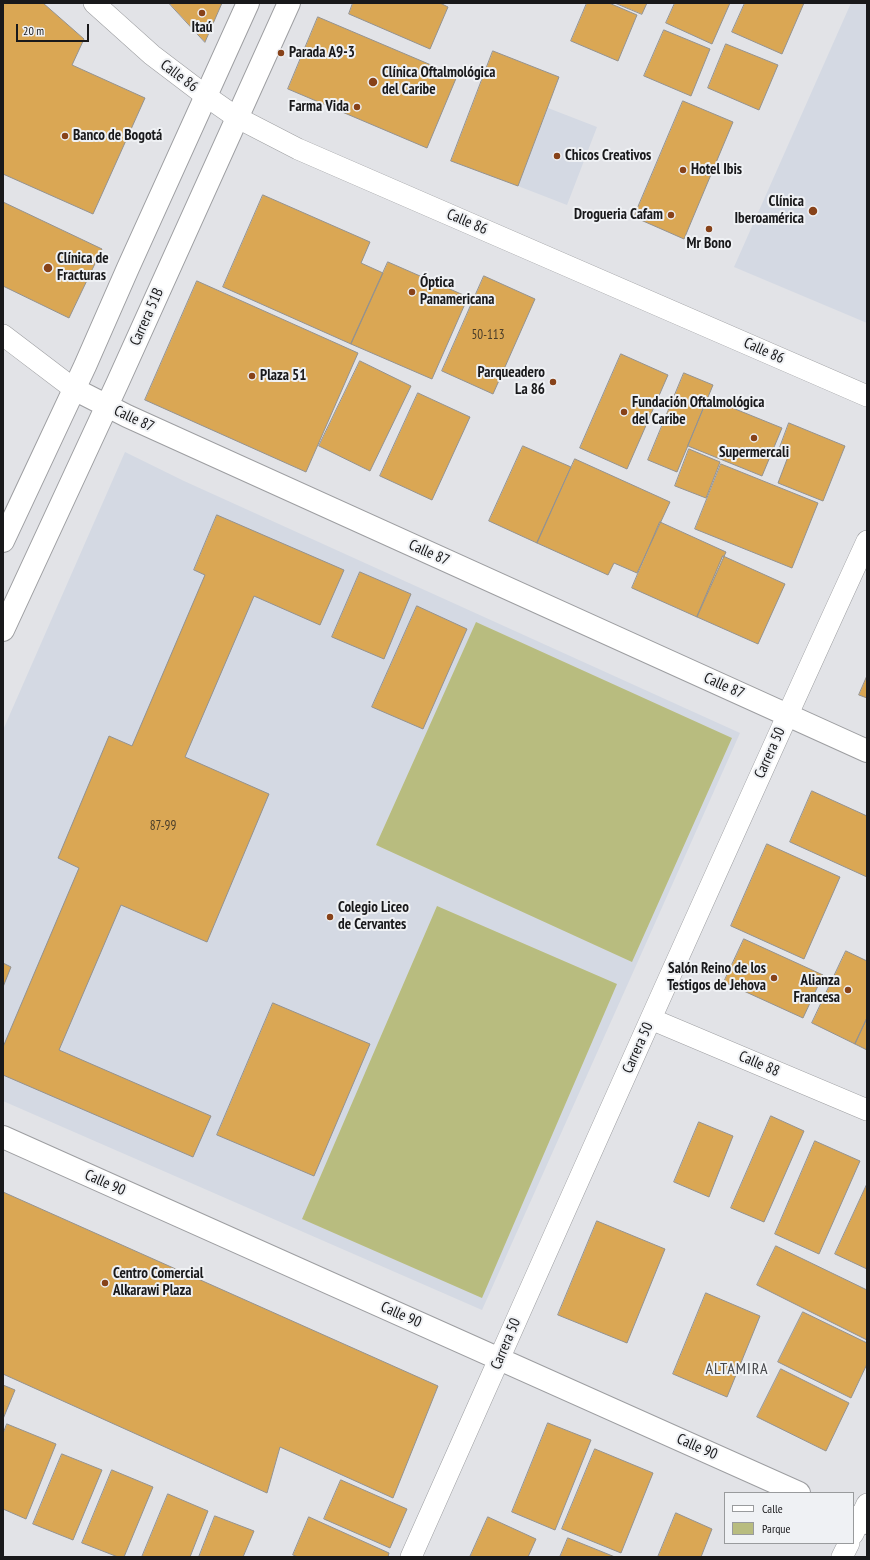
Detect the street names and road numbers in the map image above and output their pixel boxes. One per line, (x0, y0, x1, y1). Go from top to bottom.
street label: Calle 86 (157, 56, 201, 96)
street label: Calle 86 (444, 205, 490, 239)
street label: Carrera 51B (126, 286, 168, 348)
street label: Calle 86 (741, 334, 787, 368)
street label: Calle 87 (111, 402, 157, 436)
street label: Calle 87 (406, 536, 452, 570)
street label: Calle 87 (701, 669, 747, 703)
street label: Carrera 50 (751, 725, 789, 781)
street label: Carrera 50 (619, 1020, 657, 1076)
street label: Calle 88 (736, 1047, 782, 1081)
street label: Calle 90 (82, 1166, 128, 1200)
street label: Calle 90 (378, 1298, 424, 1332)
street label: Carrera 50 (487, 1316, 525, 1372)
street label: Calle 90 (674, 1430, 720, 1464)

